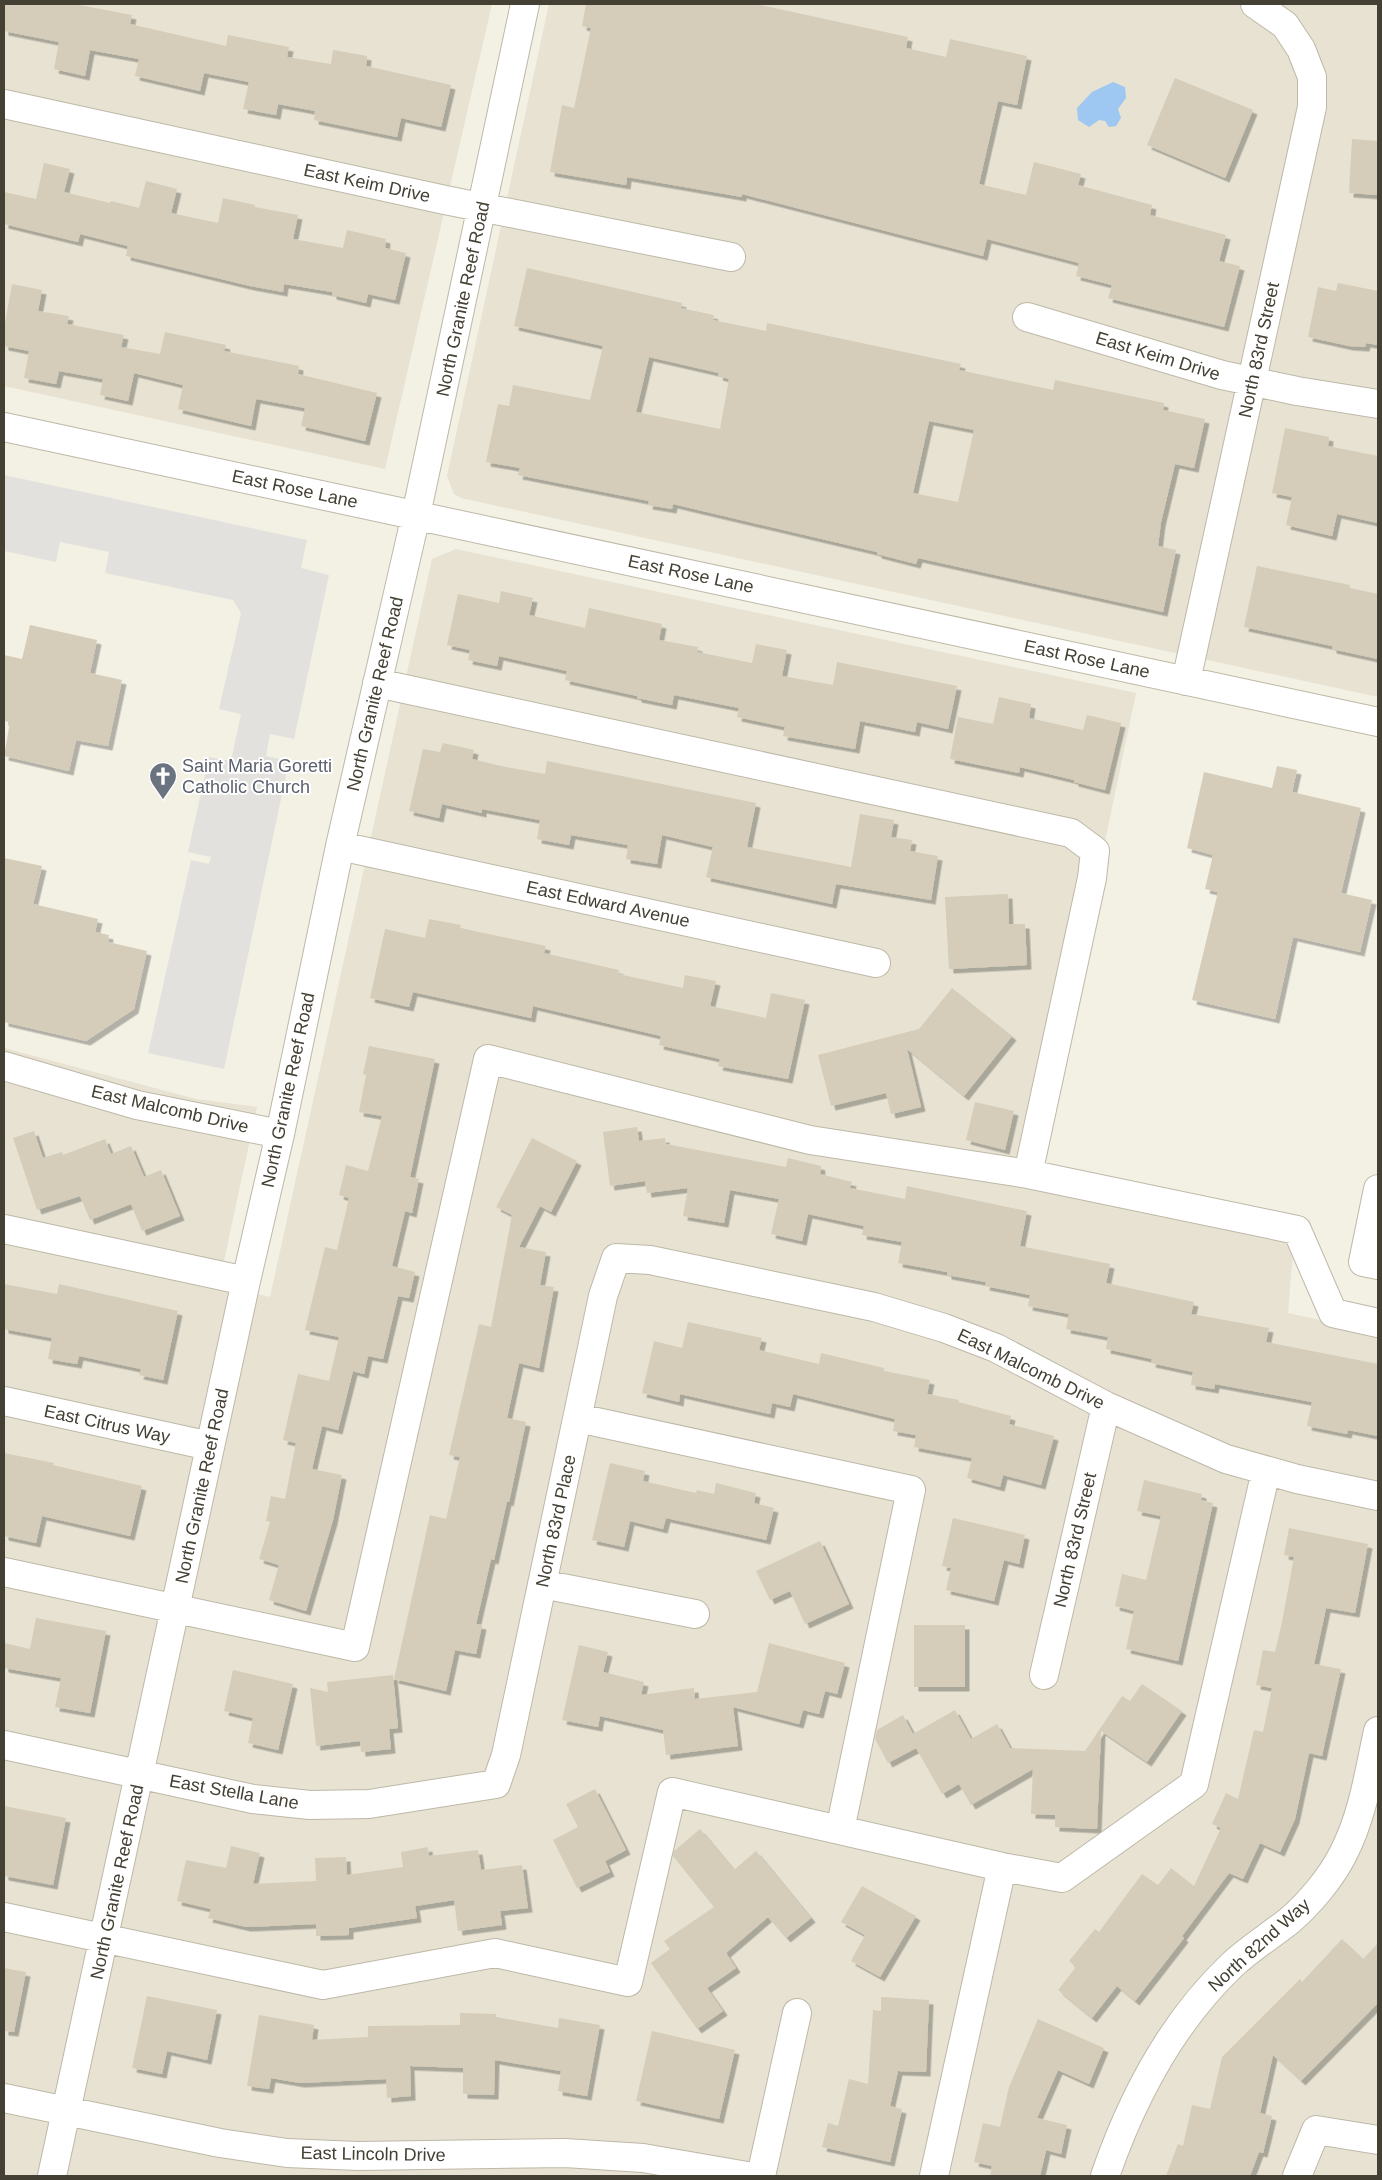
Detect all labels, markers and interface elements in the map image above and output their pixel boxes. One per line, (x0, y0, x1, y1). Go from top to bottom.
street label: East Keim Drive (302, 160, 432, 206)
street label: North Granite Reef Road (433, 200, 493, 398)
street label: North 83rd Street (1235, 280, 1283, 420)
street label: East Keim Drive (1093, 328, 1223, 384)
street label: East Rose Lane (230, 466, 360, 512)
street label: East Rose Lane (626, 551, 756, 597)
street label: North Granite Reef Road (343, 595, 407, 793)
street label: East Rose Lane (1022, 636, 1152, 682)
place label: Saint Maria Goretti Catholic Church (182, 756, 332, 797)
church icon: Saint Maria Goretti Catholic Church (148, 761, 178, 800)
street label: East Edward Avenue (524, 877, 692, 931)
street label: North Granite Reef Road (258, 991, 318, 1189)
street label: East Malcomb Drive (89, 1081, 251, 1137)
street label: East Malcomb Drive (954, 1325, 1108, 1413)
street label: North Granite Reef Road (172, 1387, 232, 1585)
street label: East Citrus Way (42, 1401, 172, 1447)
street label: North 83rd Place (532, 1453, 580, 1589)
street label: North 83rd Street (1050, 1470, 1100, 1610)
street label: East Stella Lane (168, 1771, 300, 1813)
street label: North Granite Reef Road (87, 1783, 147, 1981)
street label: North 82nd Way (1204, 1894, 1314, 1996)
street label: East Lincoln Drive (300, 2143, 446, 2165)

